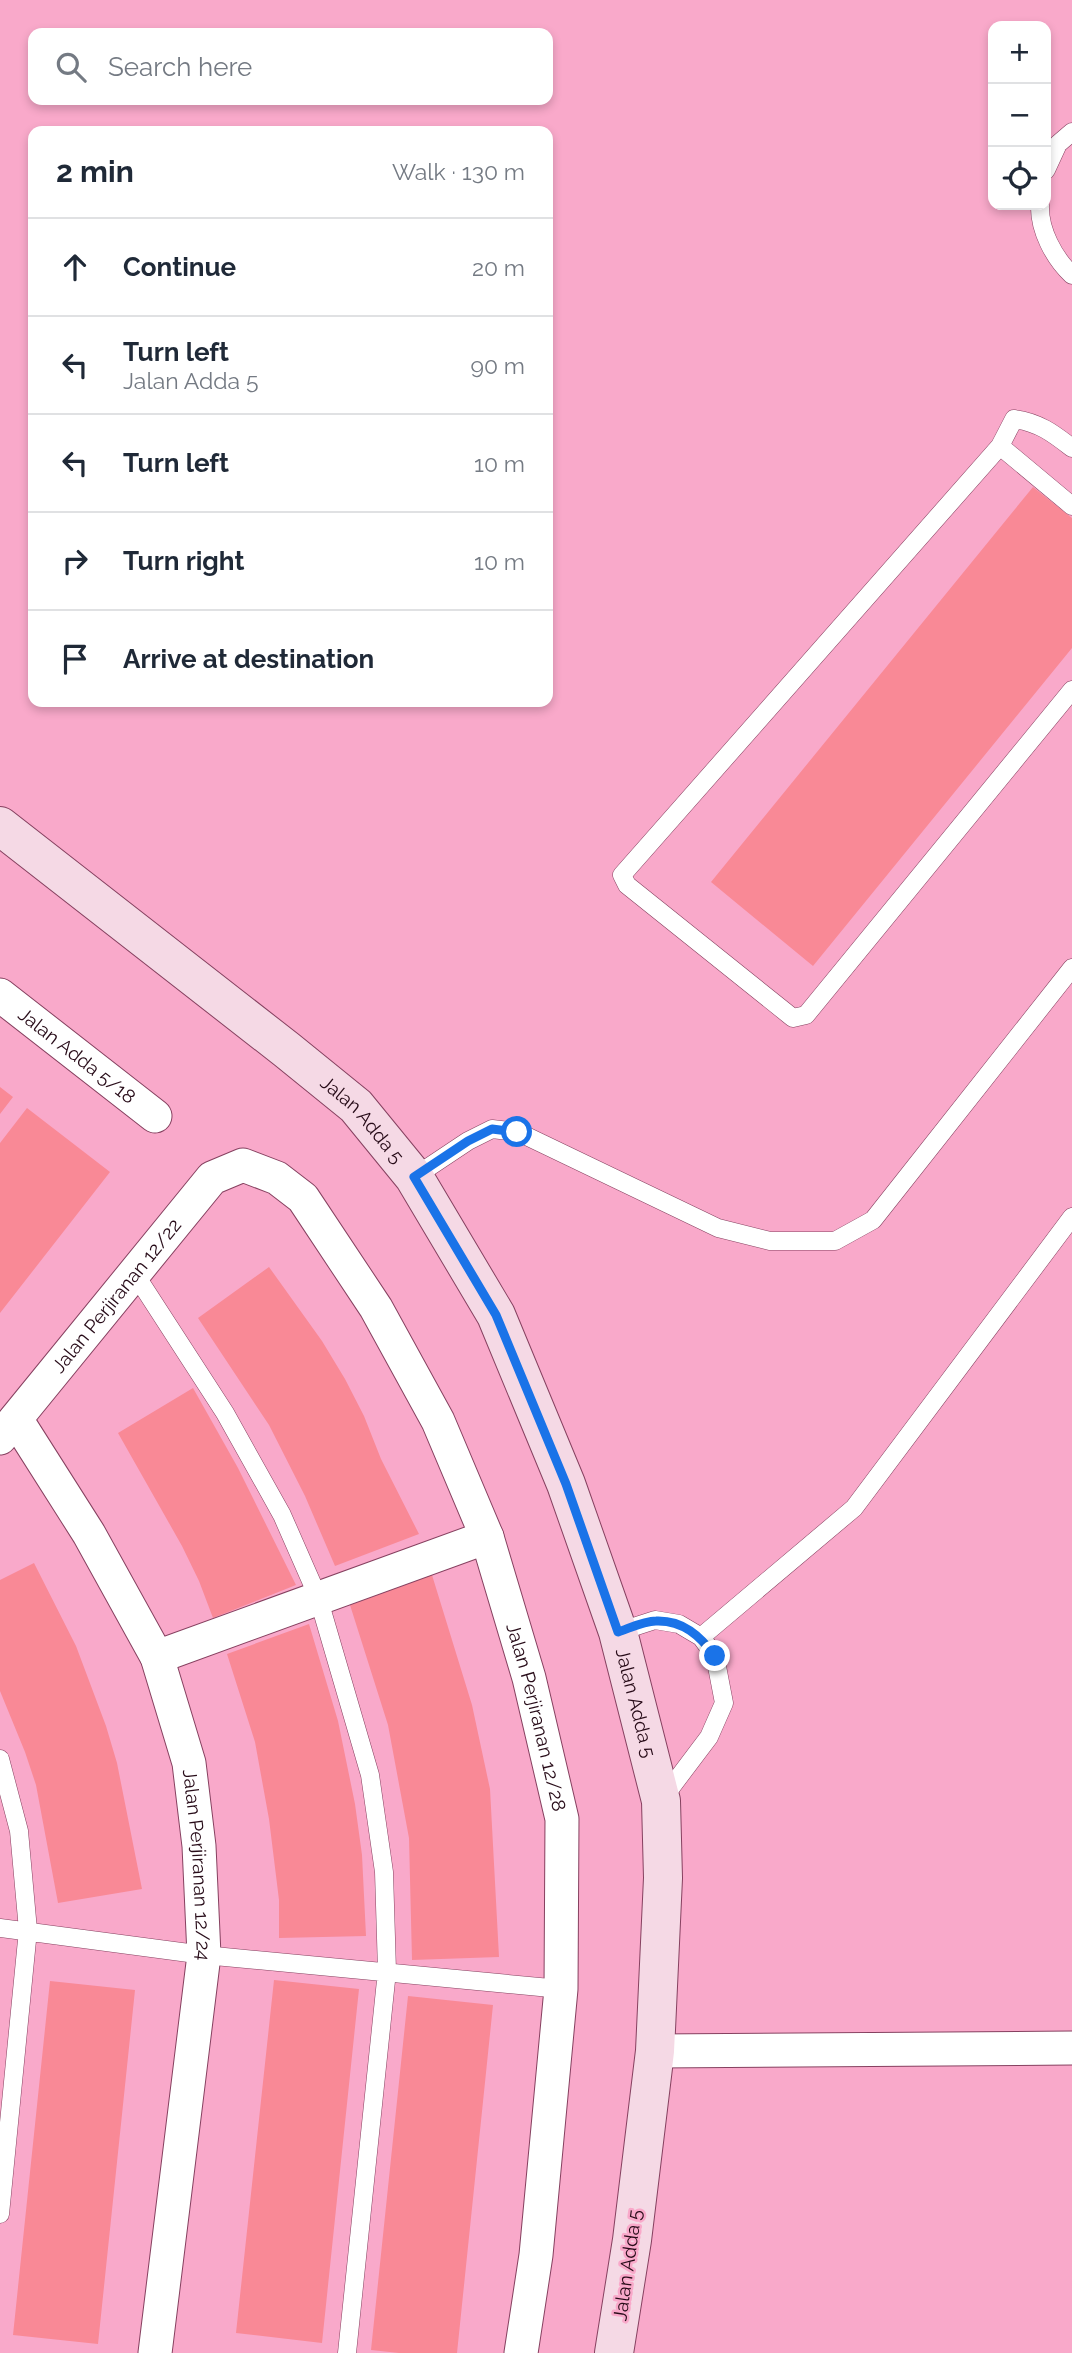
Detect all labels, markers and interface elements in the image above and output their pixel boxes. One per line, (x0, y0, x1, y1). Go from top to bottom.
map controls (988, 21, 1051, 210)
button: + (988, 21, 1051, 84)
search box (28, 28, 553, 105)
icon: search (52, 48, 90, 86)
text: Search here (108, 52, 252, 82)
button: − (988, 84, 1051, 147)
button: locate (988, 147, 1051, 210)
text: 2 min (56, 154, 134, 189)
text: Walk · 130 m (392, 158, 525, 185)
icon: ahead (56, 248, 94, 286)
text: Continue (123, 252, 236, 282)
text: 20 m (472, 254, 525, 281)
text: Turn left (123, 337, 229, 367)
icon: left (56, 346, 94, 384)
text: 90 m (470, 352, 525, 379)
text: Jalan Adda 5 (123, 367, 259, 394)
icon: left (56, 444, 94, 482)
text: Turn left (123, 448, 229, 478)
text: 10 m (474, 450, 525, 477)
icon: right (56, 542, 94, 580)
text: Turn right (123, 546, 244, 576)
text: 10 m (474, 548, 525, 575)
icon: arrive (56, 640, 94, 678)
text: Arrive at destination (123, 644, 374, 674)
street label: Jalan Adda 5/18 (14, 1003, 140, 1108)
street label: Jalan Adda 5 (317, 1071, 409, 1167)
route start (501, 1116, 532, 1147)
street label: Jalan Perjiranan 12/22 (47, 1214, 185, 1377)
street label: Jalan Perjiranan 12/28 (502, 1620, 571, 1813)
route end (699, 1640, 730, 1671)
street label: Jalan Adda 5 (612, 1646, 660, 1760)
street label: Jalan Perjiranan 12/24 (179, 1768, 215, 1962)
street label: Jalan Adda 5 (608, 2208, 646, 2322)

